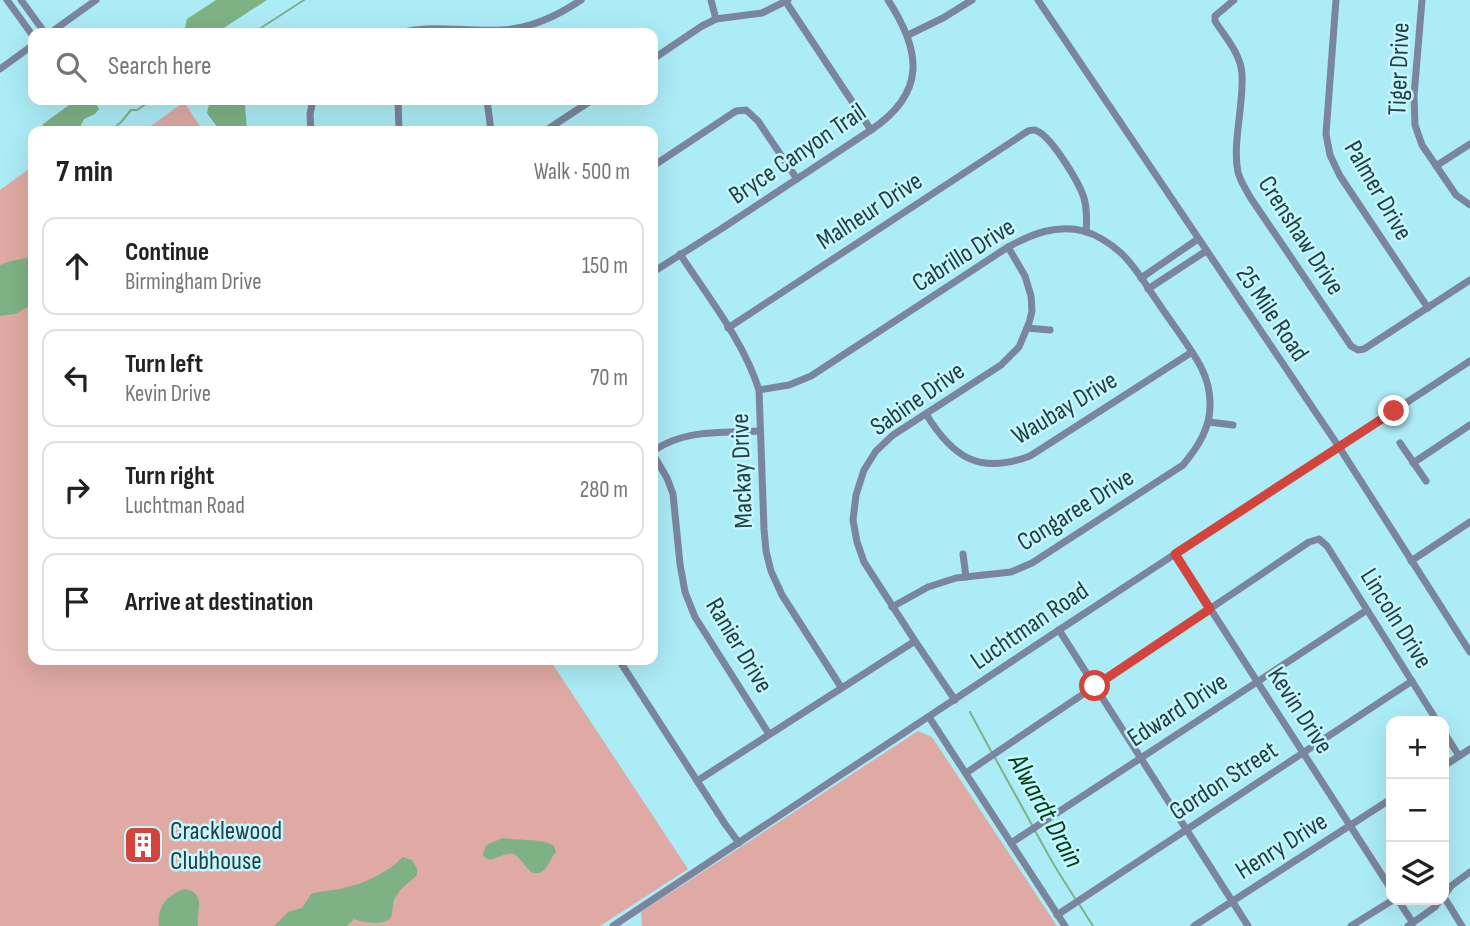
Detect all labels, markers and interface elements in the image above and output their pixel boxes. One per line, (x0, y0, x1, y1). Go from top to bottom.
street label: Tiger Drive (1382, 22, 1417, 116)
search box (28, 28, 658, 105)
icon: search (52, 48, 90, 86)
text: Search here (108, 51, 211, 82)
street label: Bryce Canyon Trail (724, 97, 872, 211)
street label: Palmer Drive (1337, 136, 1419, 246)
text: 7 min (56, 154, 113, 190)
text: Walk · 500 m (534, 158, 630, 186)
street label: Malheur Drive (811, 166, 928, 257)
street label: Crenshaw Drive (1251, 171, 1351, 301)
street label: Cabrillo Drive (907, 212, 1021, 299)
text: Continue (125, 237, 209, 268)
icon: ahead (58, 247, 96, 285)
text: 150 m (582, 252, 628, 280)
street label: 25 Mile Road (1229, 260, 1315, 367)
text: Birmingham Drive (125, 268, 261, 296)
text: Turn left (125, 349, 203, 380)
street label: Sabine Drive (865, 356, 971, 443)
icon: left (58, 359, 96, 397)
text: 70 m (590, 364, 628, 392)
street label: Waubay Drive (1007, 365, 1123, 452)
text: Kevin Drive (125, 380, 211, 408)
route end (1378, 395, 1409, 426)
street label: Mackay Drive (725, 413, 760, 529)
text: Turn right (125, 461, 214, 492)
street label: Congaree Drive (1012, 462, 1140, 558)
icon: right (58, 471, 96, 509)
text: 280 m (580, 476, 628, 504)
text: Luchtman Road (125, 492, 245, 520)
street label: Lincoln Drive (1353, 563, 1439, 675)
street label: Luchtman Road (965, 576, 1095, 677)
icon: arrive (58, 583, 96, 621)
text: Arrive at destination (125, 587, 313, 618)
street label: Ranier Drive (698, 593, 779, 699)
street label: Kevin Drive (1260, 662, 1339, 760)
street label: Edward Drive (1122, 666, 1234, 754)
route start (1079, 670, 1110, 701)
map controls (1386, 716, 1449, 905)
button: + (1386, 716, 1449, 779)
street label: Gordon Street (1164, 735, 1284, 828)
water label: Alwardt Drain (1001, 747, 1091, 874)
button: − (1386, 779, 1449, 842)
street label: Henry Drive (1230, 806, 1333, 886)
place label: Cracklewood Clubhouse (170, 816, 282, 877)
building icon: Cracklewood Clubhouse (122, 824, 164, 866)
button: layers (1386, 842, 1449, 905)

